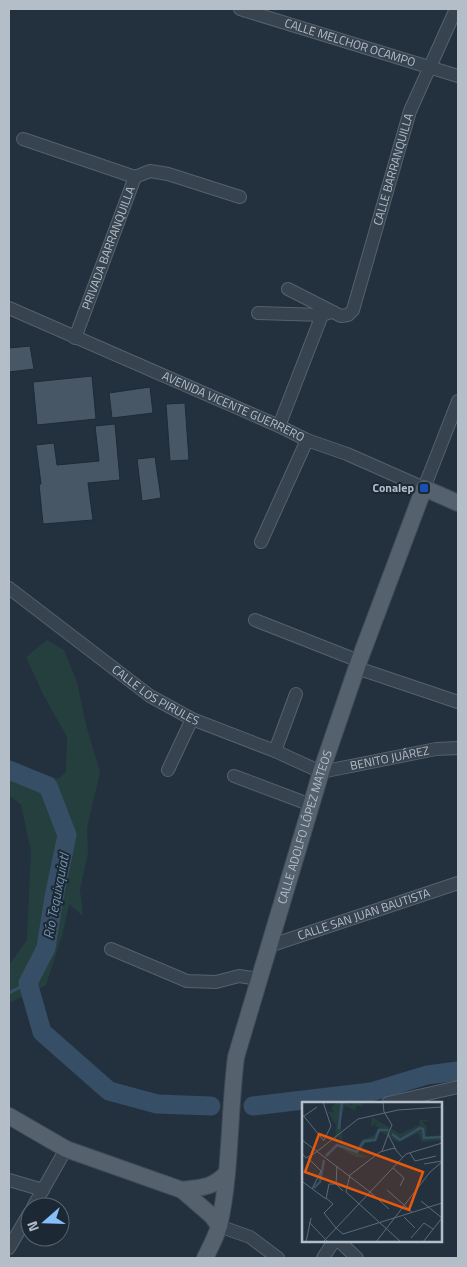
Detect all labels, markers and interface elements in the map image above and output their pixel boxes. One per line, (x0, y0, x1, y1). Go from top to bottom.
street label: CALLE MELCHOR OCAMPO (282, 13, 418, 71)
street label: CALLE BARRANQUILLA (368, 111, 418, 228)
street label: PRIVADA BARRANQUILLA (76, 183, 140, 312)
street label: AVENIDA VICENTE GUERRERO (159, 366, 308, 446)
place label: Conalep (373, 478, 414, 497)
marker: Conalep (418, 482, 430, 494)
street label: CALLE LOS PIRULES (108, 660, 202, 730)
street label: BENITO JUÁREZ (348, 741, 431, 775)
street label: CALLE ADOLFO LÓPEZ MATEOS (272, 747, 337, 906)
water label: Río Tequixquiatl (37, 849, 74, 940)
street label: CALLE SAN JUAN BAUTISTA (295, 883, 432, 945)
inset map (302, 1102, 442, 1242)
north arrow (20, 1197, 70, 1247)
text: N (21, 1218, 44, 1235)

